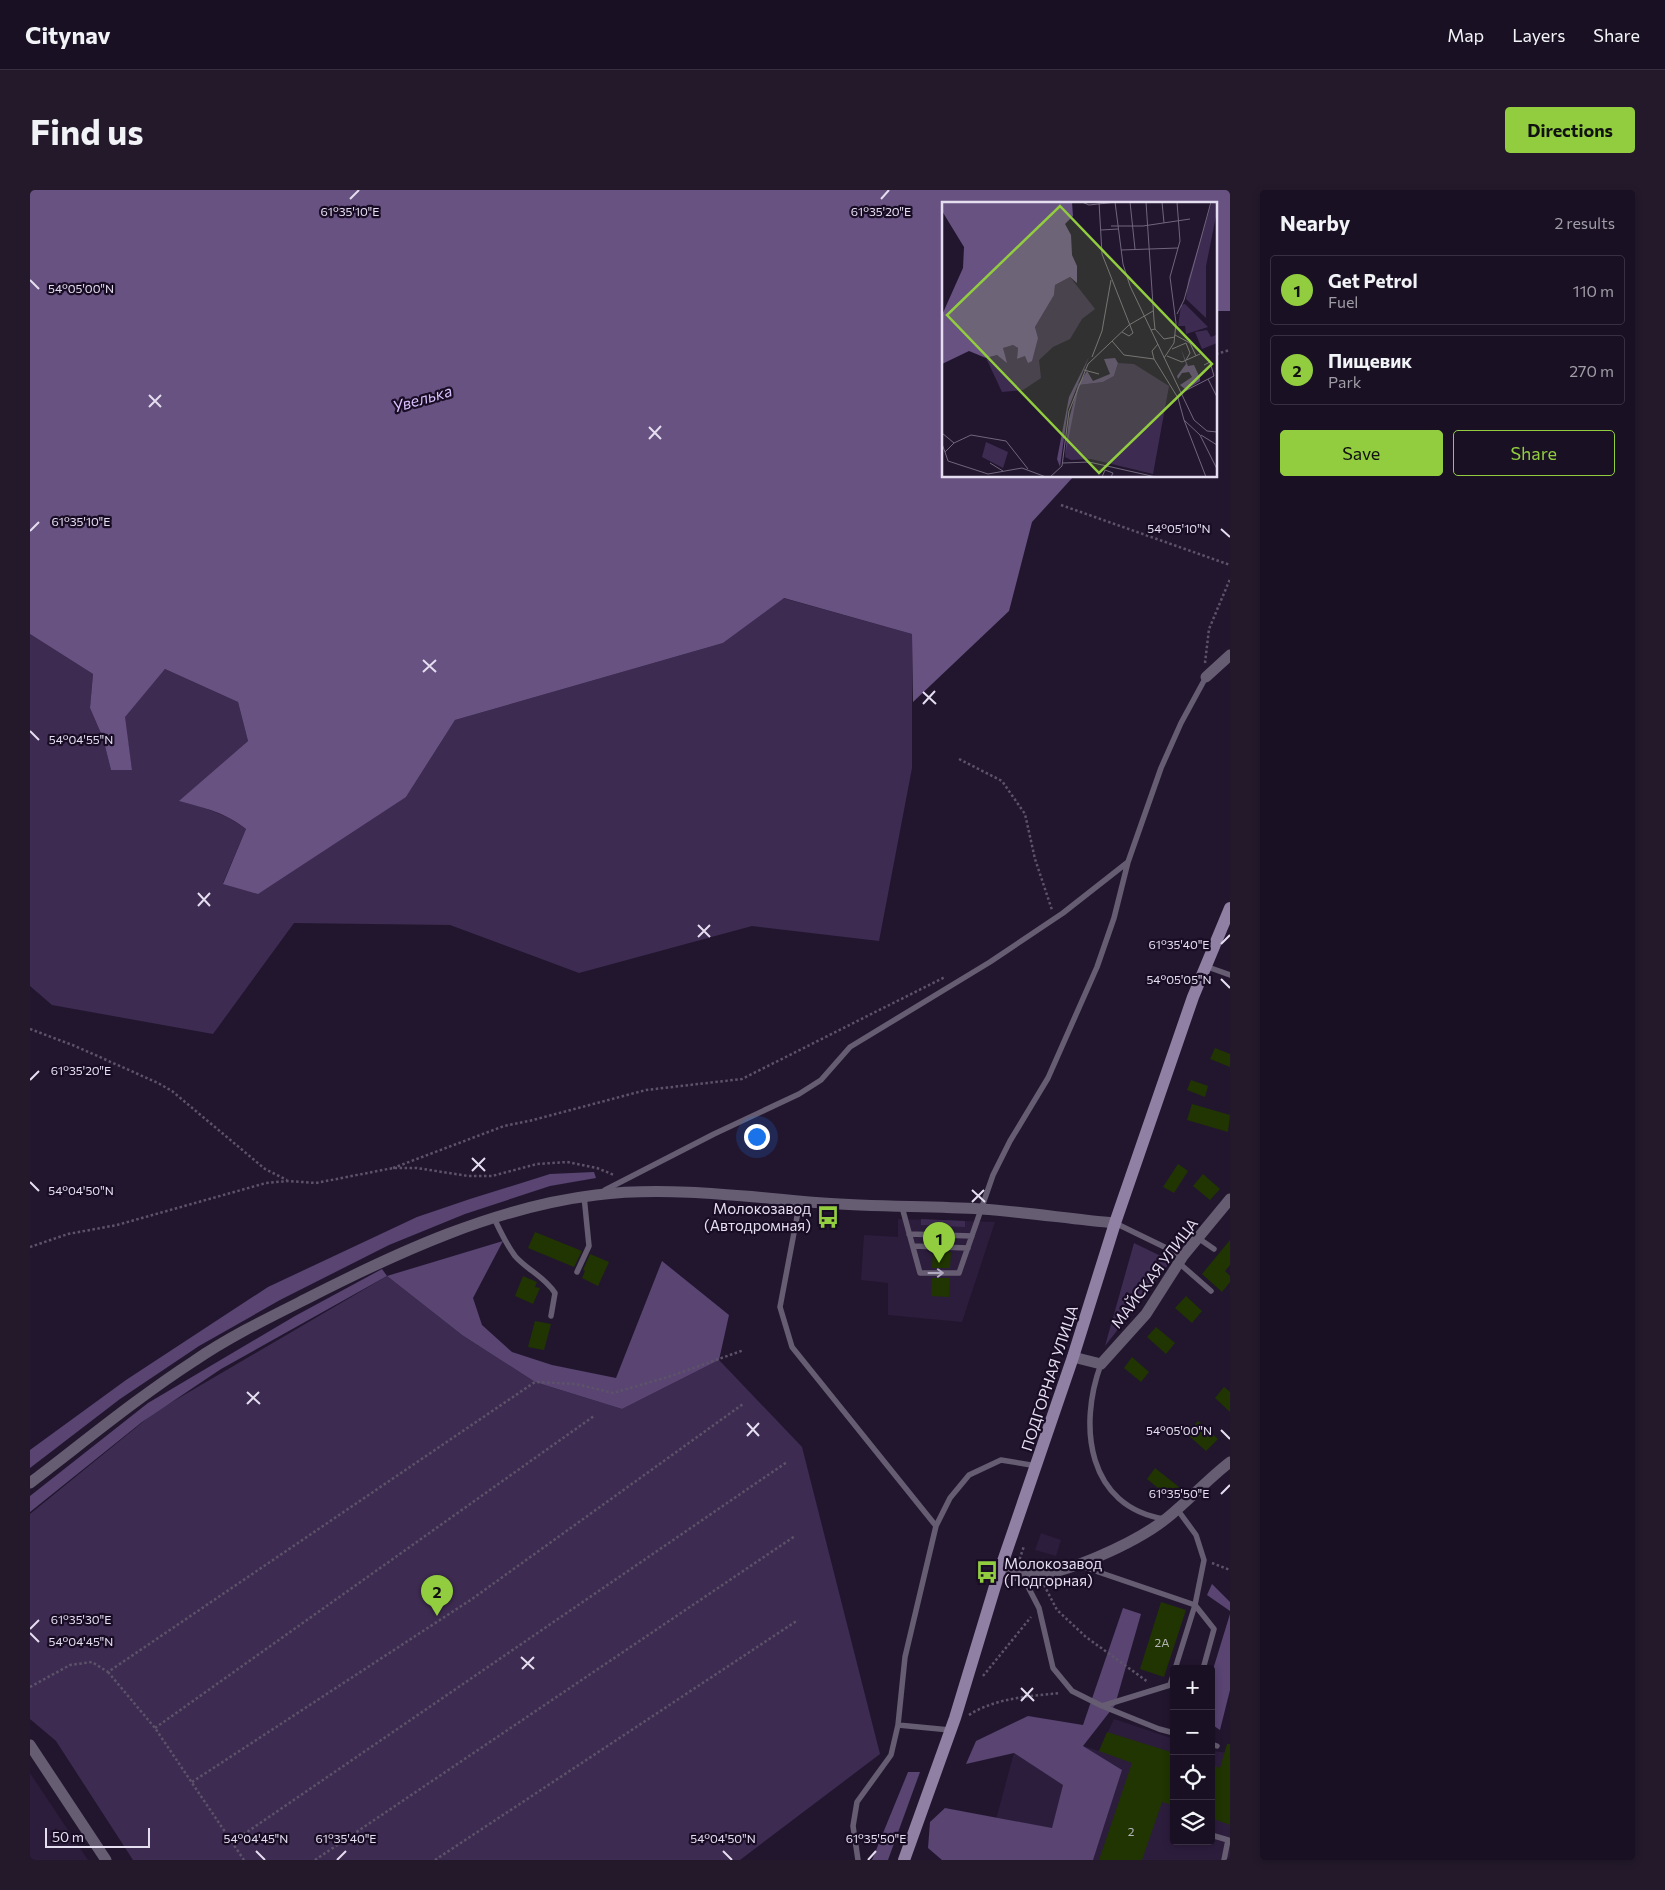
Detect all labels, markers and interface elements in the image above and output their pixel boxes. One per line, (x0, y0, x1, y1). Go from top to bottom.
text: Citynav (25, 20, 111, 49)
text: Map (1447, 24, 1484, 46)
text: Layers (1512, 24, 1565, 46)
text: Share (1593, 24, 1640, 46)
button: Directions (1505, 107, 1635, 153)
text: Find us (30, 109, 144, 152)
inset map (942, 202, 1218, 478)
text: 61°35'10"E (321, 204, 379, 218)
text: 61°35'20"E (851, 204, 911, 218)
text: Nearby (1280, 210, 1350, 235)
text: 2 results (1554, 213, 1615, 232)
text: Get Petrol (1328, 269, 1418, 292)
text: 54°05'00"N (48, 281, 114, 295)
text: 1 (1293, 281, 1301, 300)
text: 110 m (1573, 281, 1614, 300)
text: Fuel (1328, 292, 1358, 311)
text: Пищевик (1328, 349, 1412, 372)
text: 2 (1292, 361, 1302, 380)
text: 270 m (1569, 361, 1614, 380)
text: Park (1328, 372, 1361, 391)
water label: Увелька (390, 380, 454, 416)
button: Save (1280, 430, 1443, 476)
button: Share (1453, 430, 1615, 476)
text: 61°35'10"E (52, 514, 110, 528)
text: 54°05'10"N (1147, 521, 1211, 535)
text: 54°04'55"N (49, 732, 113, 746)
text: 61°35'40"E (1149, 937, 1209, 951)
text: 54°05'05"N (1146, 972, 1212, 986)
text: 61°35'20"E (51, 1063, 111, 1077)
your location (744, 1124, 770, 1150)
text: 54°04'50"N (48, 1183, 114, 1197)
place label: Молокозавод (Автодромная) (704, 1199, 811, 1234)
bus stop icon: Молокозавод (Автодромная) (815, 1204, 841, 1230)
street label: МАЙСКАЯ УЛИЦА (1107, 1215, 1201, 1331)
pin: 1 (923, 1222, 955, 1263)
one-way arrow (927, 1268, 943, 1278)
street label: ПОДГОРНАЯ УЛИЦА (1017, 1303, 1081, 1453)
text: 54°05'00"N (1146, 1423, 1212, 1437)
text: 61°35'50"E (1149, 1486, 1209, 1500)
place label: Молокозавод (Подгорная) (1004, 1554, 1102, 1589)
bus stop icon: Молокозавод (Подгорная) (974, 1559, 1000, 1585)
pin: 2 (421, 1575, 453, 1616)
text: 61°35'30"E (51, 1612, 111, 1626)
text: 54°04'45"N (49, 1634, 113, 1648)
house number: 2А (1155, 1635, 1169, 1649)
map controls (1170, 1665, 1215, 1845)
button: + (1170, 1665, 1215, 1710)
button: − (1170, 1710, 1215, 1755)
button: locate (1170, 1755, 1215, 1800)
button: layers (1170, 1800, 1215, 1845)
house number: 2 (1128, 1824, 1135, 1838)
scale bar (45, 1825, 150, 1848)
text: 50 m (52, 1828, 84, 1845)
text: 54°04'45"N (224, 1831, 288, 1845)
text: 61°35'40"E (316, 1831, 376, 1845)
text: 54°04'50"N (690, 1831, 756, 1845)
text: 61°35'50"E (846, 1831, 906, 1845)

